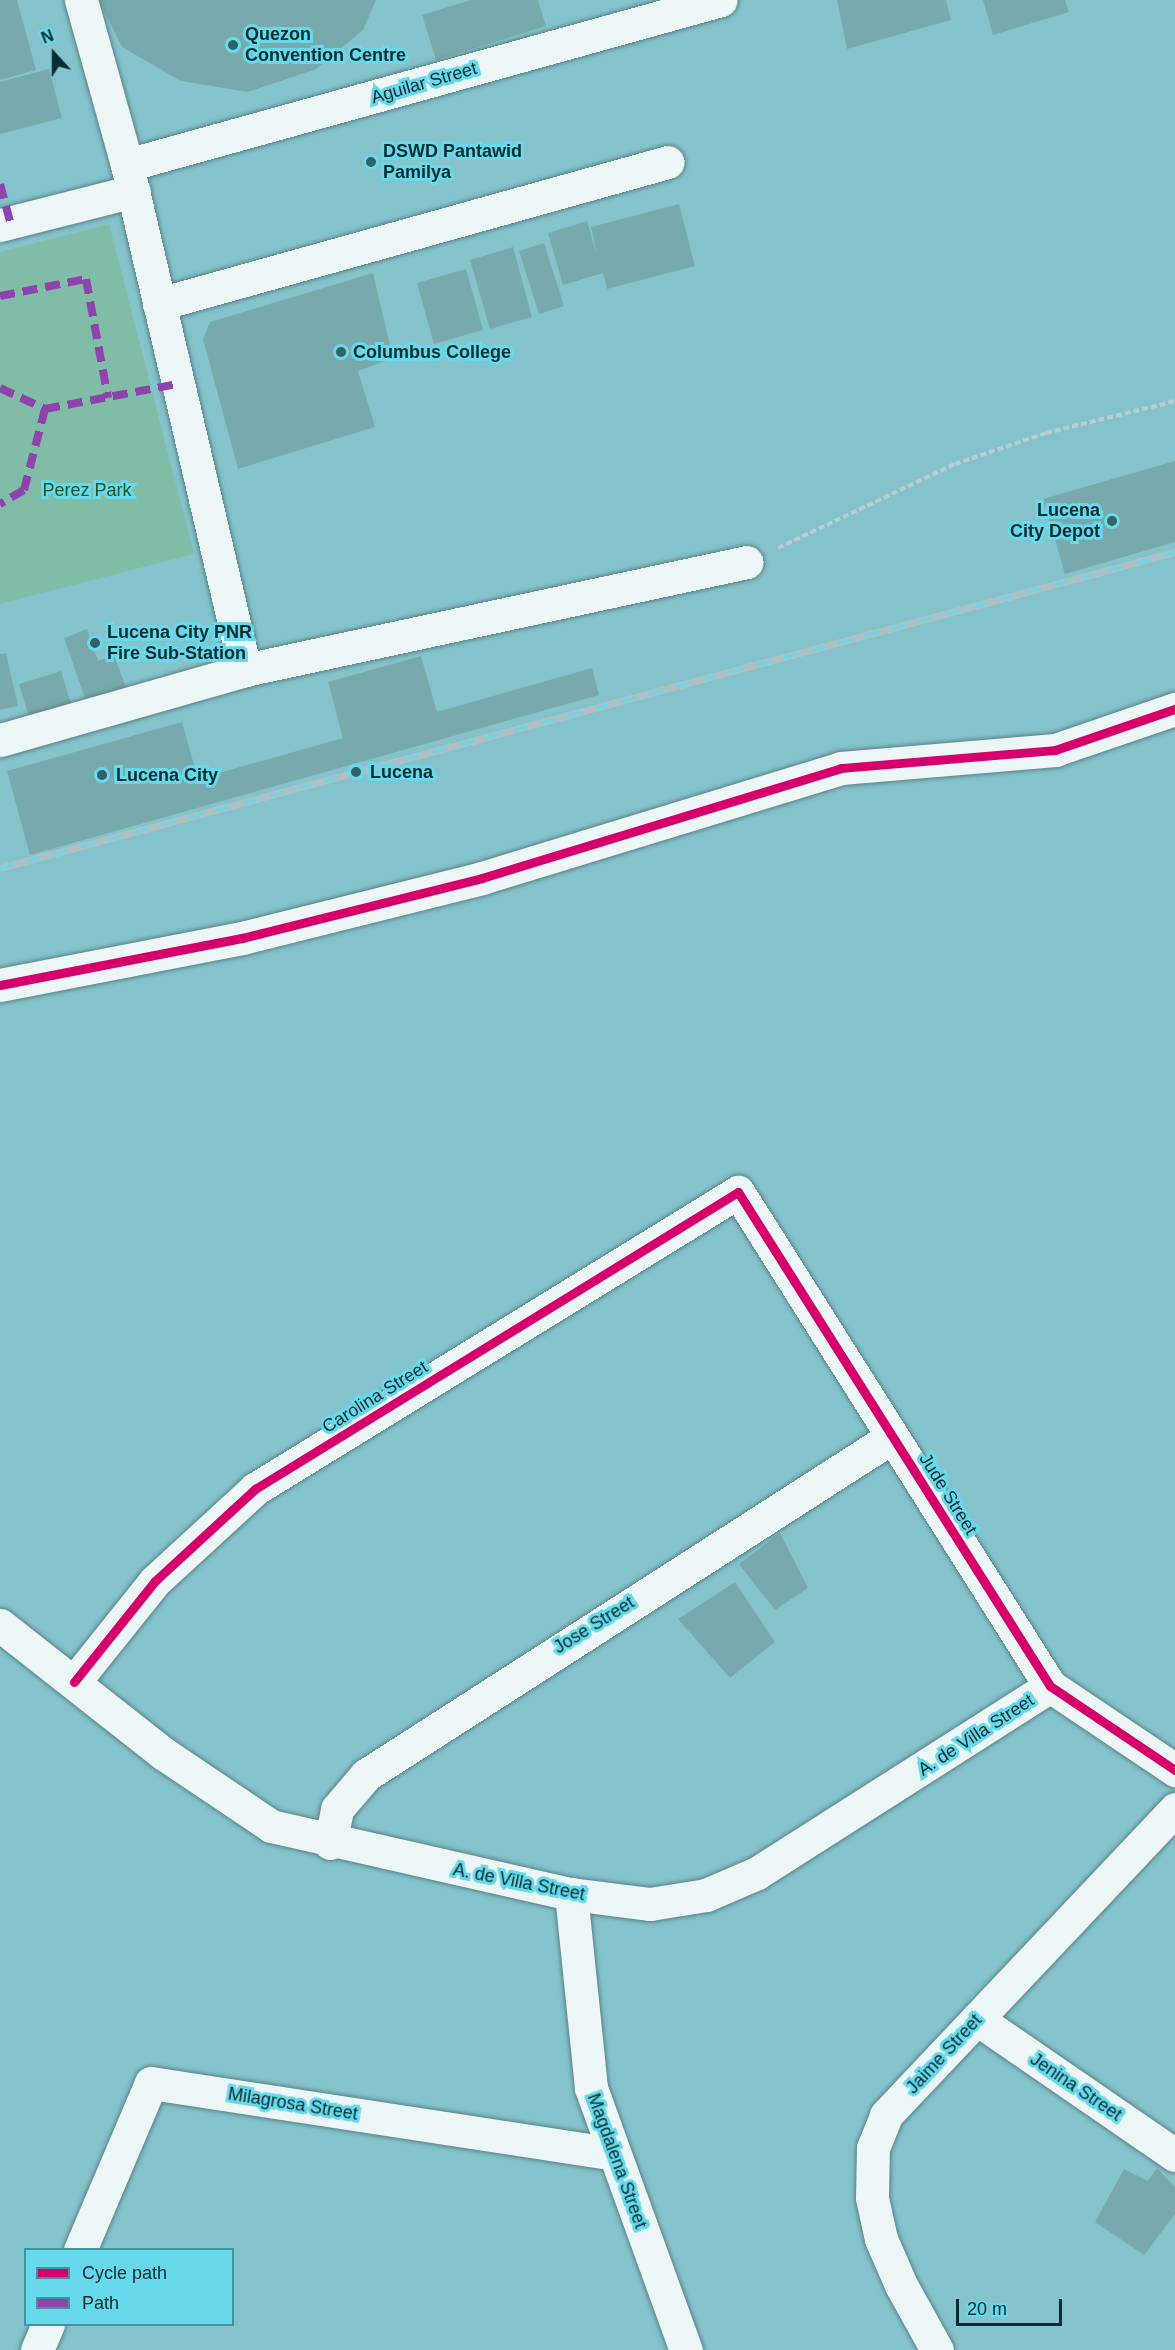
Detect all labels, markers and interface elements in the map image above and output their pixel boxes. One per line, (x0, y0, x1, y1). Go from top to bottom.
north arrow (24, 24, 84, 84)
place label: Quezon Convention Centre (245, 24, 406, 66)
text: N (39, 27, 56, 47)
marker: Quezon Convention Centre (226, 38, 240, 52)
street label: Aguilar Street (369, 58, 479, 108)
place label: DSWD Pantawid Pamilya (383, 141, 522, 184)
marker: DSWD Pantawid Pamilya (364, 155, 378, 169)
place label: Columbus College (353, 341, 511, 363)
marker: Columbus College (334, 345, 348, 359)
park label: Perez Park (42, 479, 132, 501)
place label: Lucena City Depot (1010, 500, 1100, 542)
marker: Lucena City Depot (1105, 514, 1119, 528)
place label: Lucena City PNR Fire Sub-Station (107, 622, 252, 664)
marker: Lucena City PNR Fire Sub-Station (88, 636, 102, 650)
place label: Lucena (370, 761, 433, 783)
marker: Lucena (347, 763, 365, 781)
place label: Lucena City (116, 764, 218, 786)
marker: Lucena City (93, 766, 111, 784)
street label: Carolina Street (318, 1356, 432, 1438)
street label: Jude Street (914, 1449, 982, 1539)
street label: Jose Street (550, 1592, 638, 1658)
street label: A. de Villa Street (914, 1690, 1038, 1780)
street label: A. de Villa Street (451, 1859, 587, 1905)
street label: Jaime Street (902, 2010, 986, 2098)
street label: Jenina Street (1026, 2048, 1126, 2126)
street label: Milagrosa Street (227, 2083, 359, 2125)
street label: Magdalena Street (583, 2091, 651, 2231)
legend (24, 2248, 234, 2326)
text: Cycle path (82, 2263, 167, 2283)
scale bar (959, 2287, 1066, 2325)
text: Path (82, 2293, 119, 2313)
text: 20 m (967, 2299, 1007, 2319)

